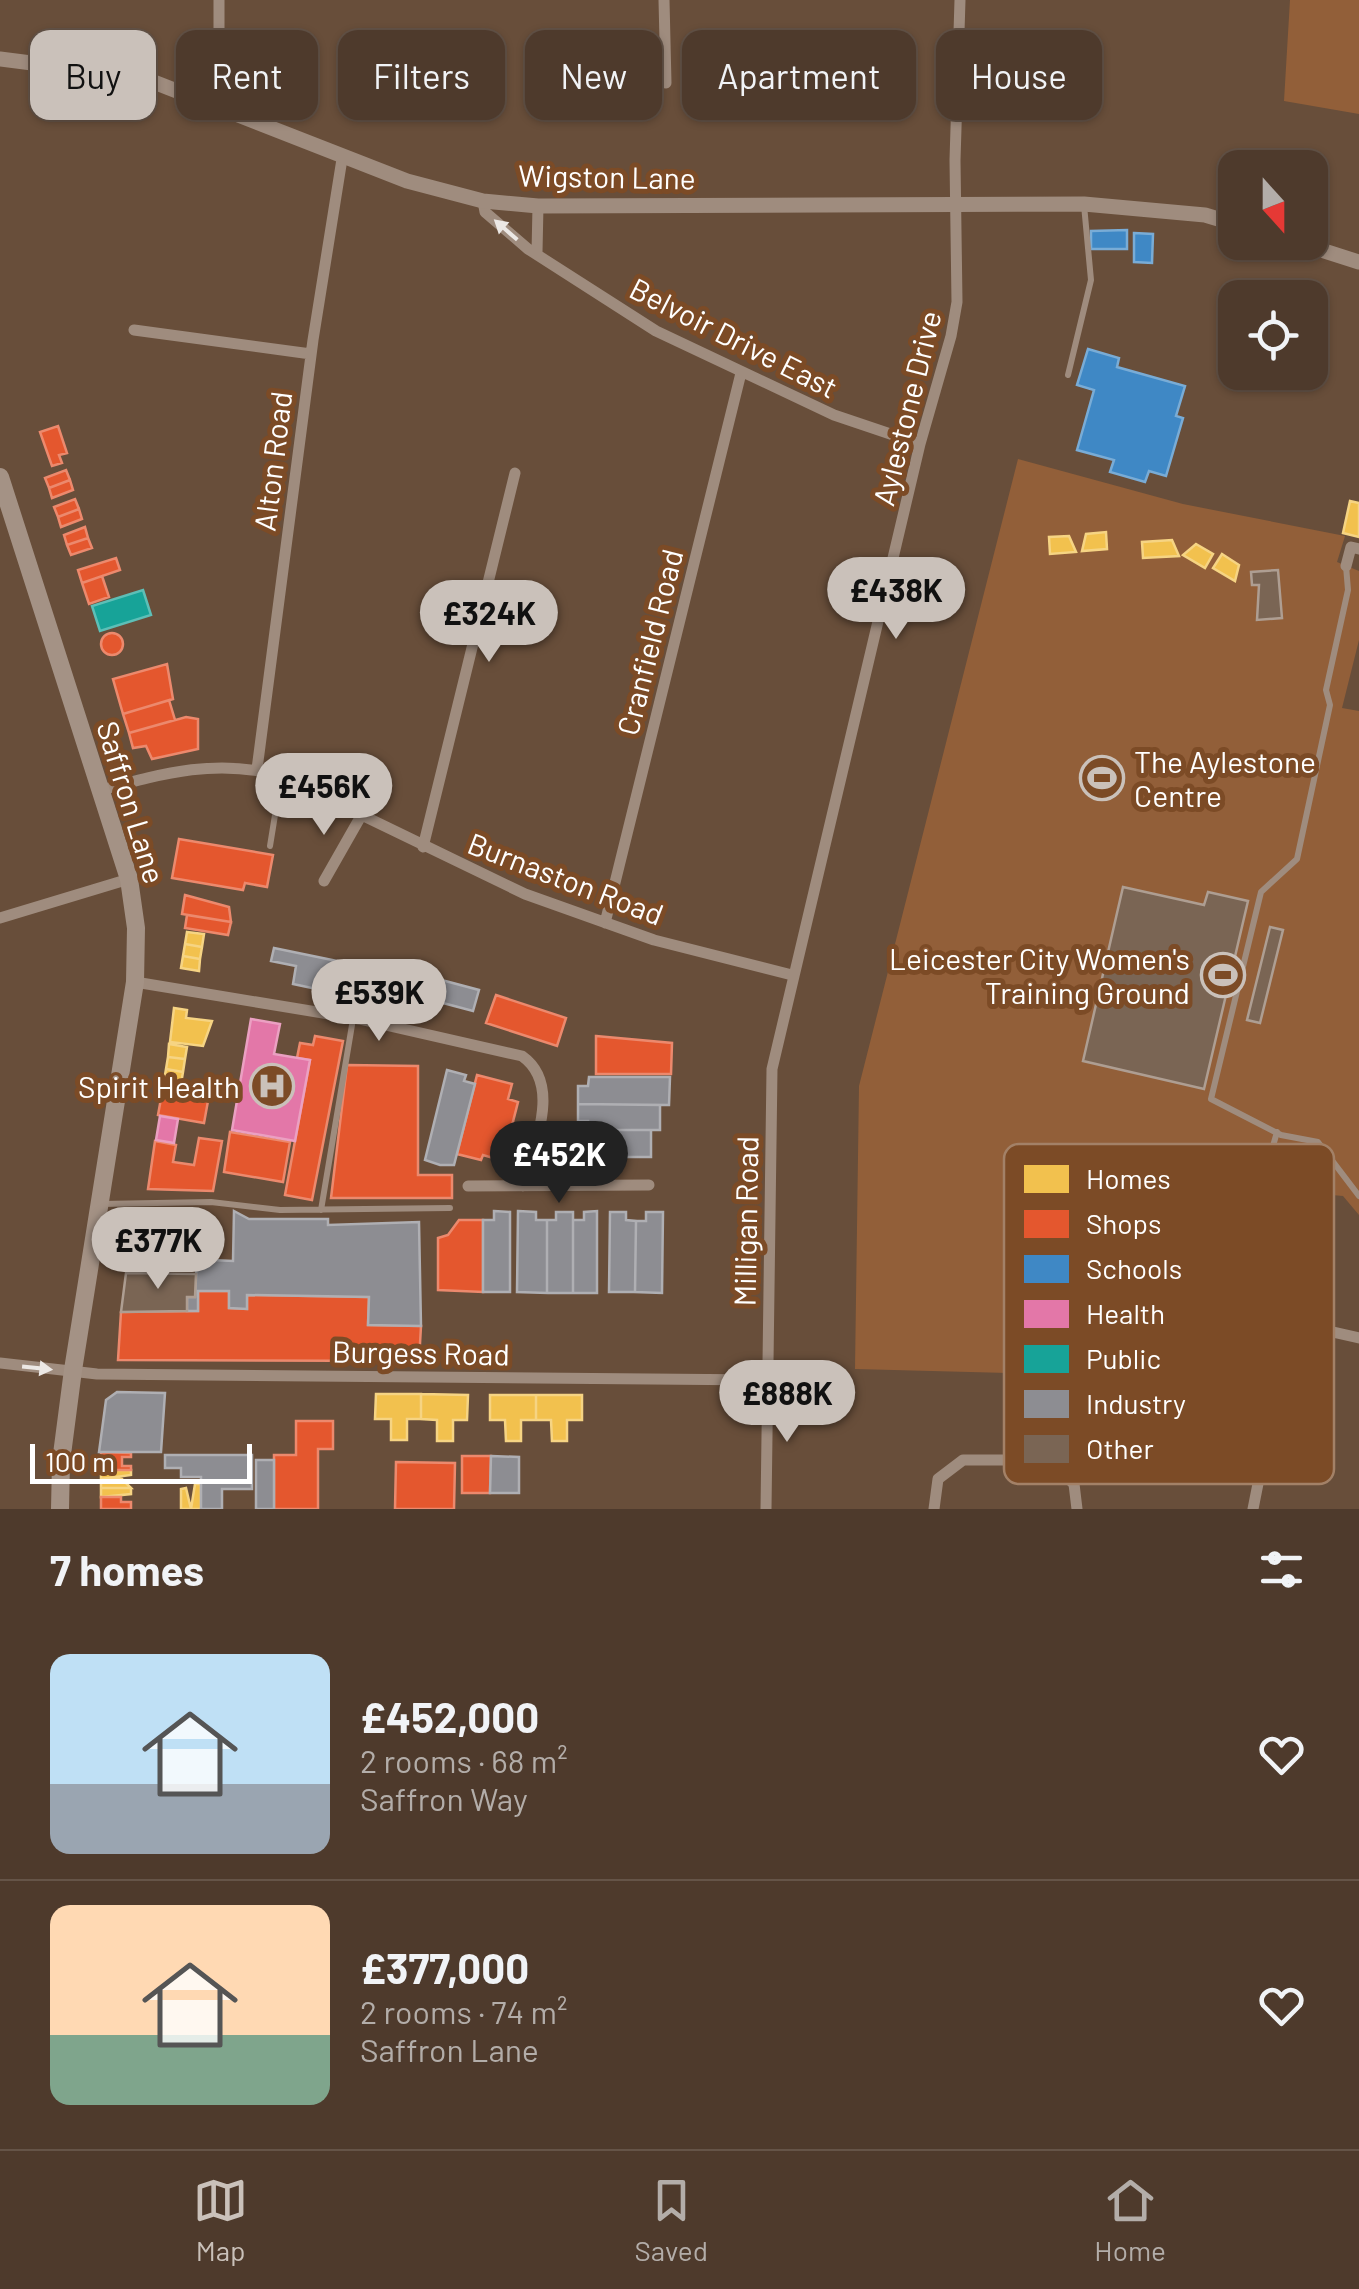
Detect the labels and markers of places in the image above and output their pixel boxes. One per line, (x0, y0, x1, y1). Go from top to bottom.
pin: £438K (826, 557, 966, 642)
pin: £324K (419, 580, 559, 665)
place label: The Aylestone Centre (1134, 743, 1316, 813)
pin: £456K (254, 753, 394, 838)
sports icon: The Aylestone Centre (1079, 755, 1125, 801)
place label: Leicester City Women's Training Ground (889, 940, 1190, 1010)
sports icon: Leicester City Women's Training Ground (1200, 952, 1246, 998)
pin: £539K (309, 959, 449, 1044)
hospital icon: Spirit Health (249, 1063, 295, 1109)
place label: Spirit Health (78, 1068, 240, 1104)
pin: £452K (489, 1121, 629, 1206)
pin: £377K (88, 1207, 228, 1292)
pin: £888K (717, 1360, 857, 1445)

